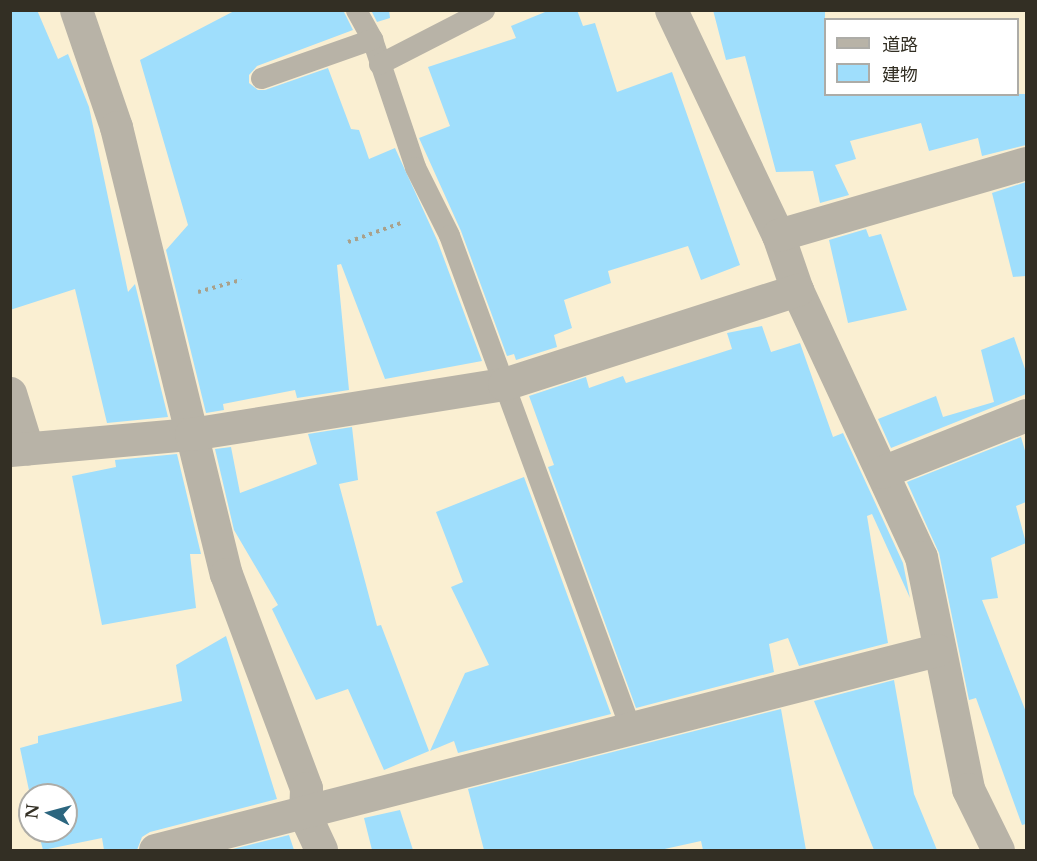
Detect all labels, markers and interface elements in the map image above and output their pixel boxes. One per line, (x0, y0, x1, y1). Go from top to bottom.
legend (824, 18, 1019, 96)
text: 道路 (882, 34, 918, 56)
text: 建物 (882, 64, 918, 86)
north arrow (18, 783, 78, 843)
text: N (21, 803, 43, 820)

